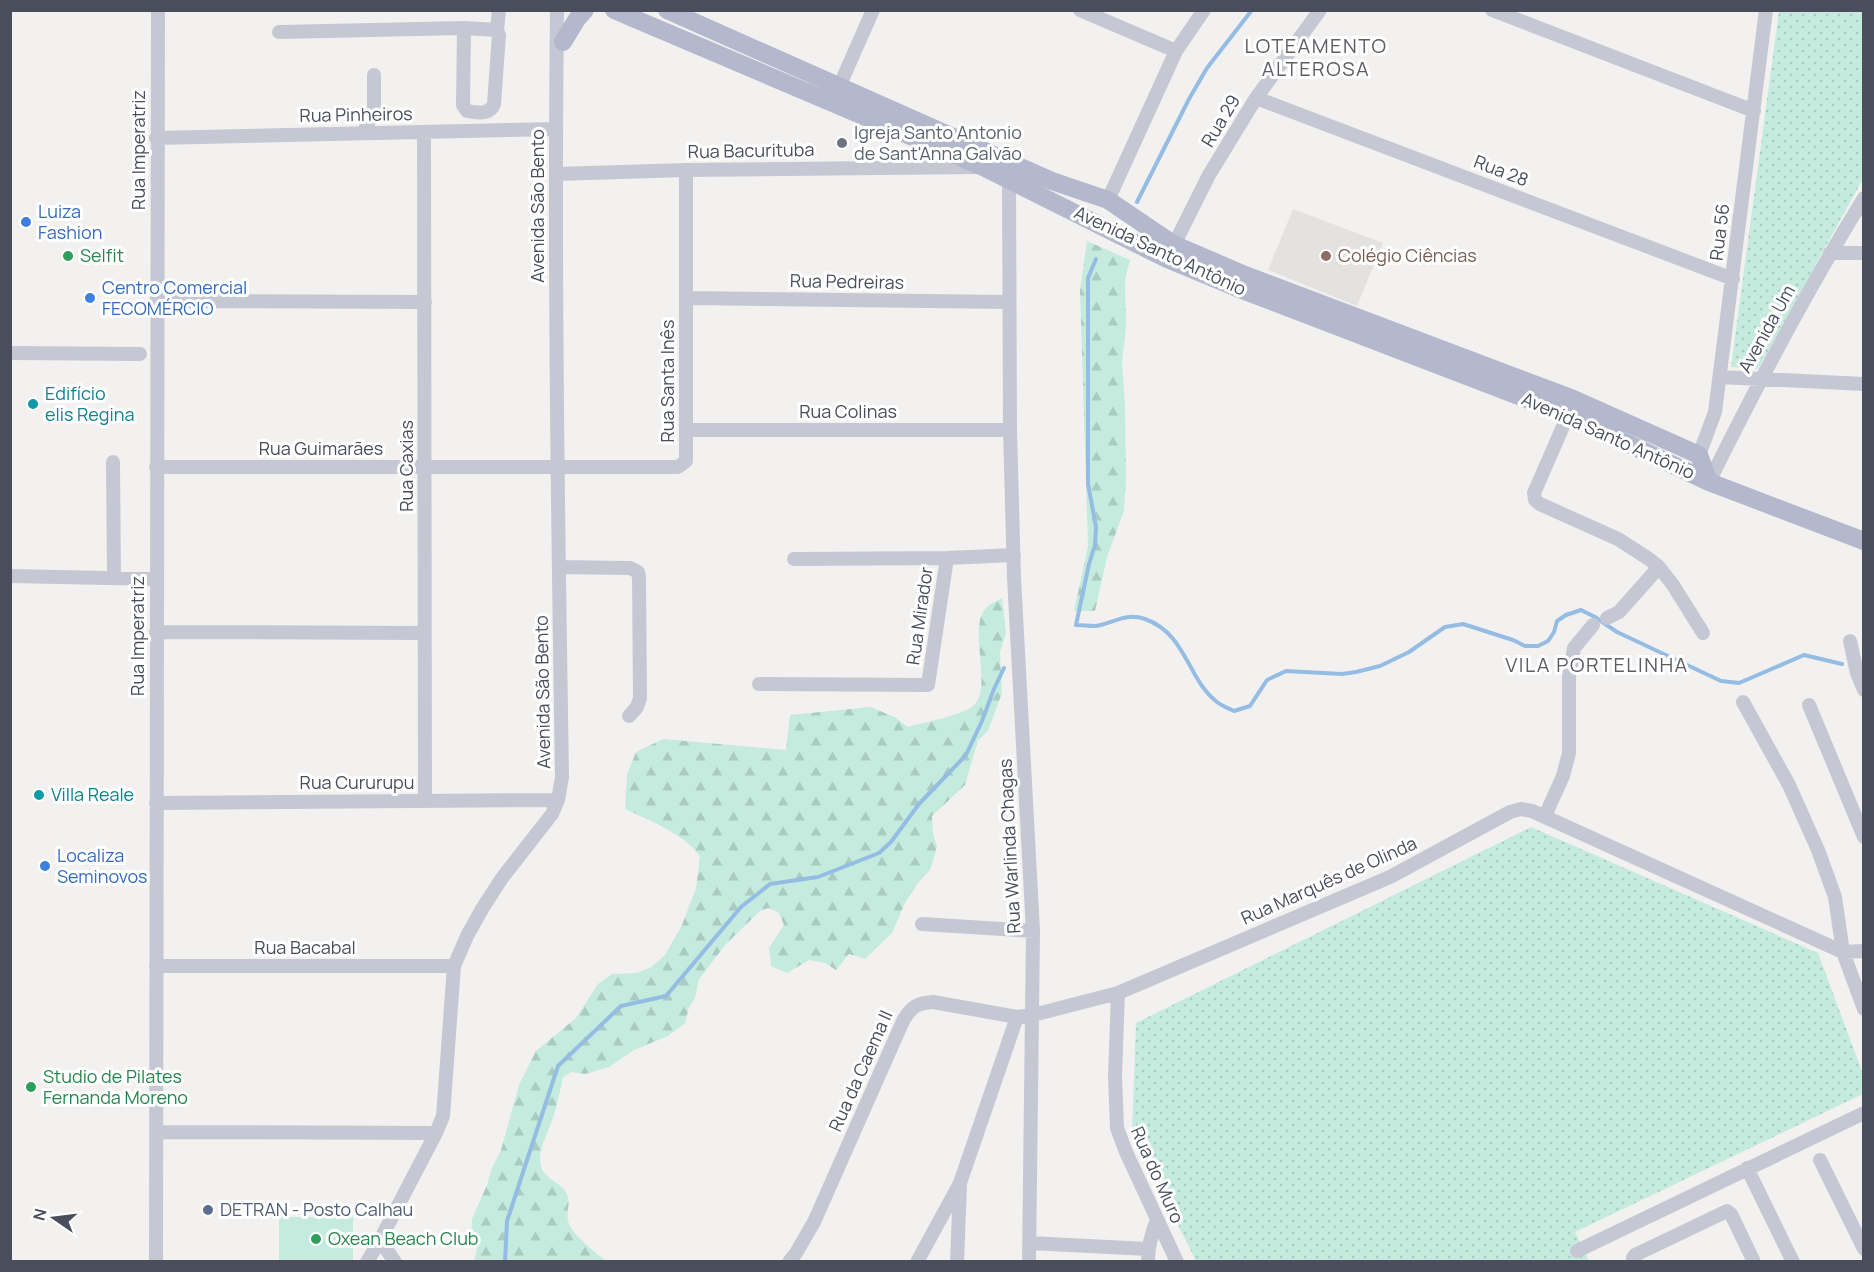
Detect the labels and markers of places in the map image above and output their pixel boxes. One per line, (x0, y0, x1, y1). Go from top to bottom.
place label: Igreja Santo Antonio de Sant'Anna Galvão (854, 120, 1022, 165)
marker: Igreja Santo Antonio de Sant'Anna Galvão (835, 136, 849, 150)
place label: Luiza Fashion (38, 199, 102, 244)
marker: Luiza Fashion (19, 215, 33, 229)
place label: Selfit (80, 243, 124, 267)
place label: Colégio Ciências (1338, 243, 1477, 267)
marker: Selfit (61, 249, 75, 263)
marker: Colégio Ciências (1319, 249, 1333, 263)
place label: Centro Comercial FECOMÉRCIO (102, 275, 247, 320)
marker: Centro Comercial FECOMÉRCIO (83, 291, 97, 305)
place label: Edifício elis Regina (45, 381, 134, 426)
marker: Edifício elis Regina (26, 397, 40, 411)
place label: Villa Reale (51, 782, 134, 806)
marker: Villa Reale (32, 788, 46, 802)
place label: Localiza Seminovos (57, 843, 148, 888)
marker: Localiza Seminovos (38, 859, 52, 873)
place label: Studio de Pilates Fernanda Moreno (43, 1064, 188, 1109)
marker: Studio de Pilates Fernanda Moreno (24, 1080, 38, 1094)
place label: DETRAN - Posto Calhau (220, 1197, 413, 1221)
marker: DETRAN - Posto Calhau (201, 1203, 215, 1217)
place label: Oxean Beach Club (328, 1226, 478, 1250)
marker: Oxean Beach Club (309, 1232, 323, 1246)

